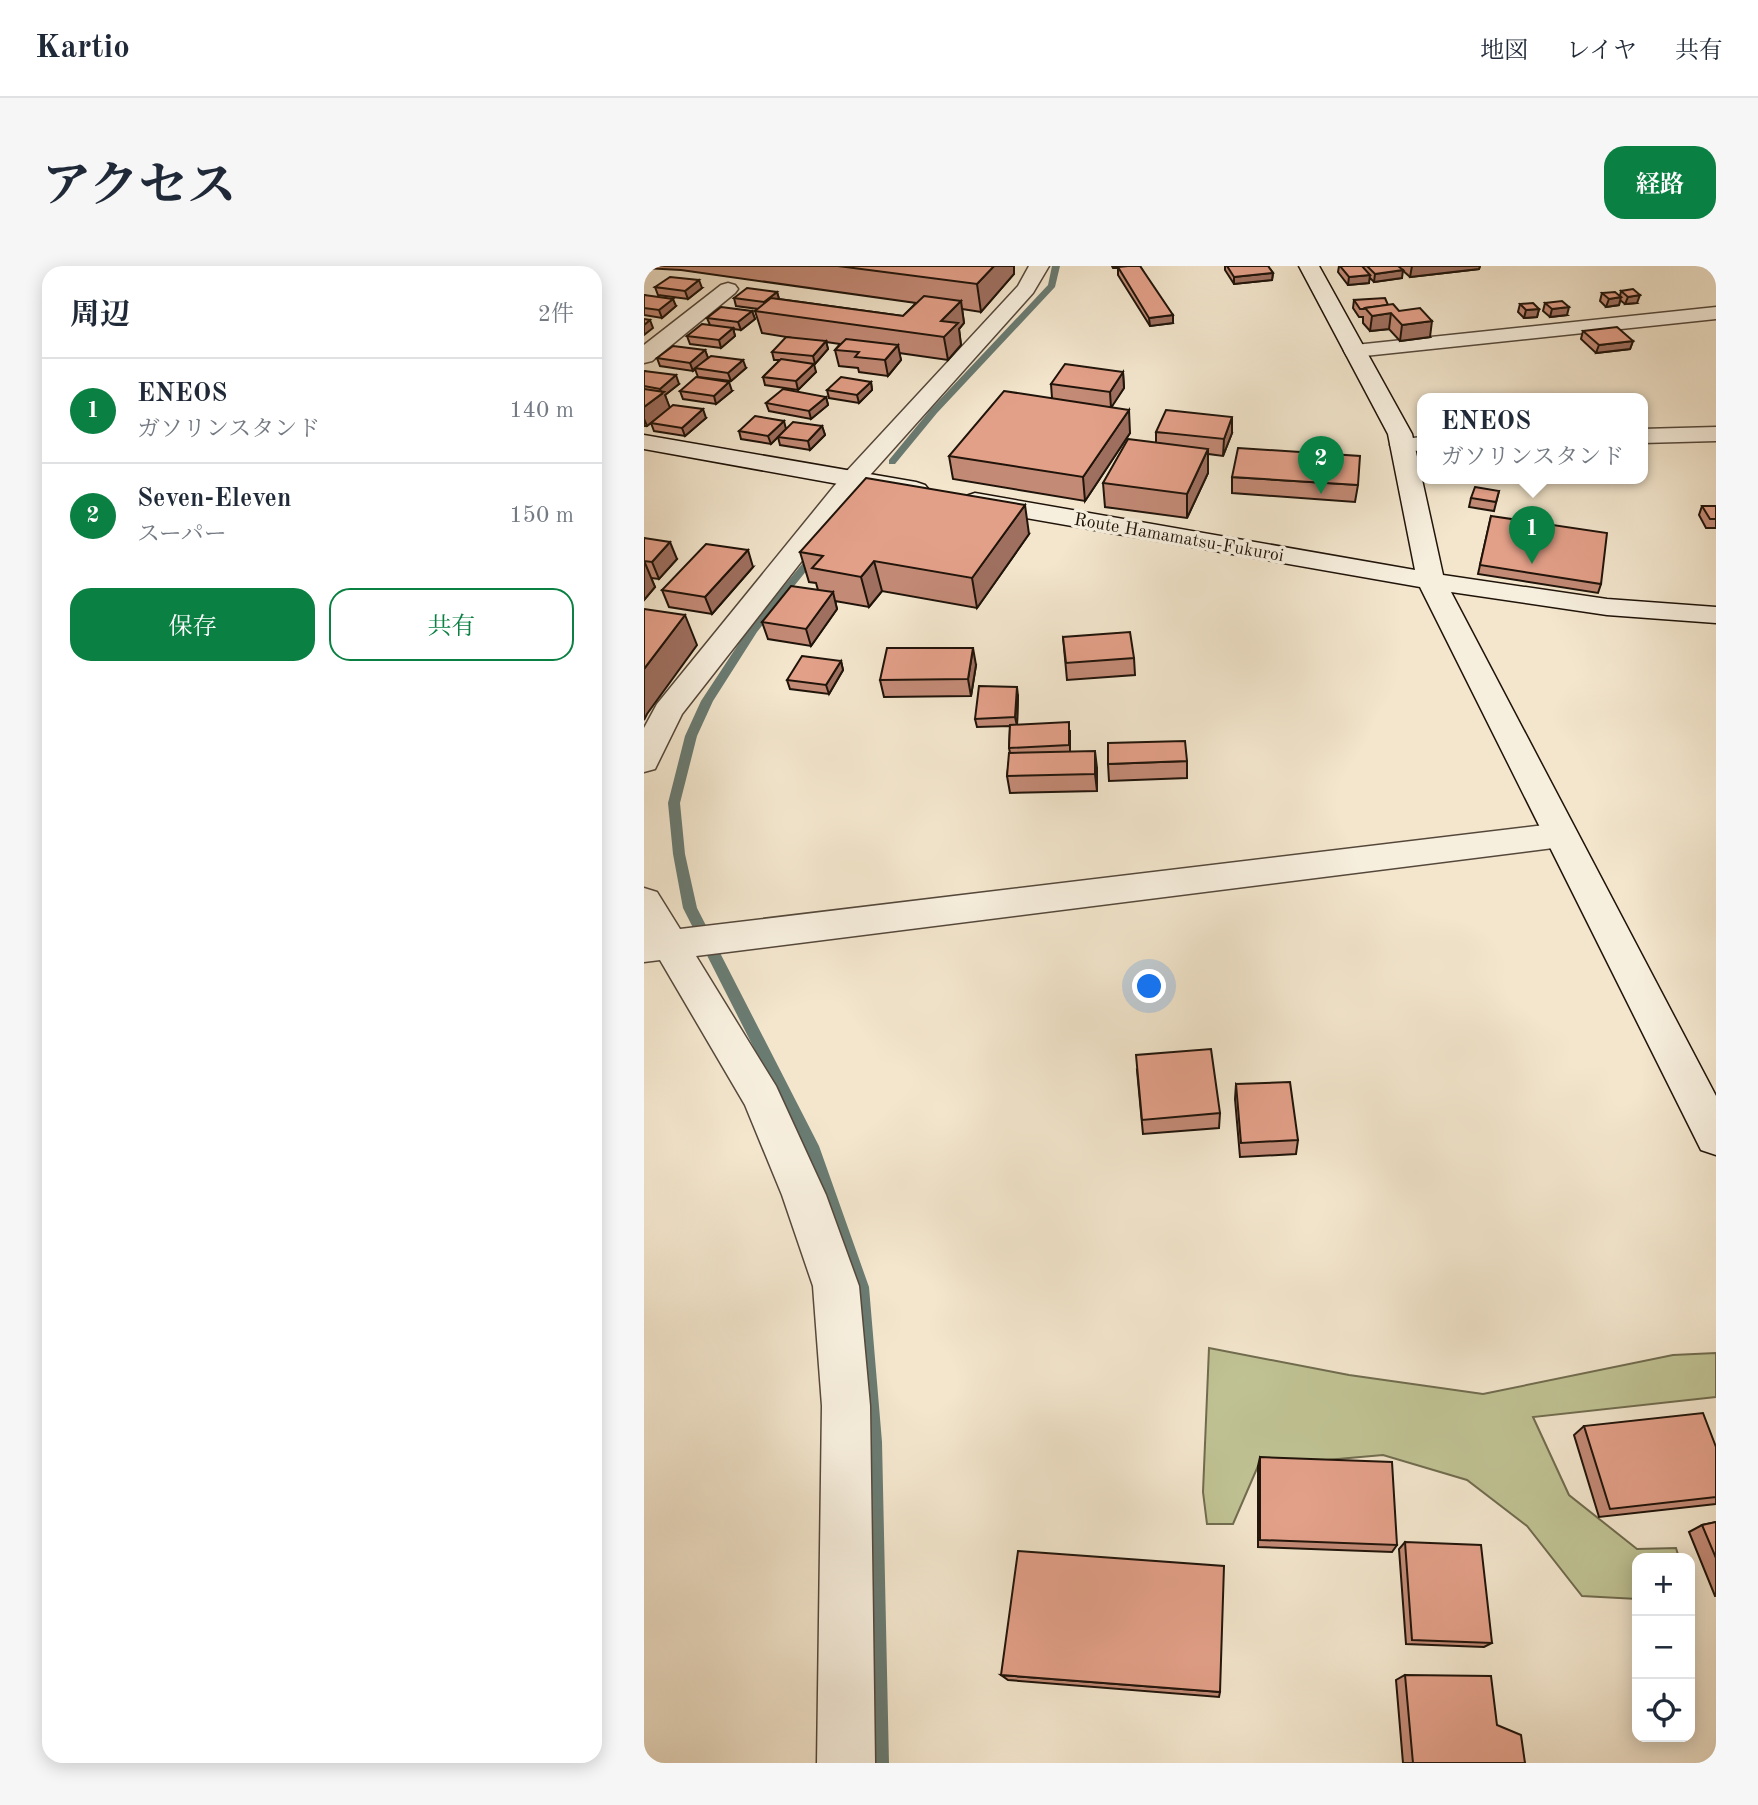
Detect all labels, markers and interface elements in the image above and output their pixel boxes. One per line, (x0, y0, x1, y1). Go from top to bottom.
text: Kartio (35, 32, 130, 65)
text: 地図 (1480, 40, 1528, 64)
text: レイヤ (1566, 40, 1637, 64)
text: 共有 (1675, 40, 1723, 64)
button: 経路 (1604, 146, 1716, 219)
text: アクセス (42, 164, 237, 213)
text: 周辺 (70, 301, 130, 331)
text: 2件 (538, 303, 574, 326)
text: ENEOS (137, 381, 227, 407)
popup (1417, 393, 1648, 484)
text: 1 (86, 399, 100, 422)
text: 140 m (509, 399, 574, 422)
text: ENEOS (1441, 409, 1531, 435)
text: ガソリンスタンド (137, 418, 320, 441)
pin: 2 (1298, 436, 1344, 494)
text: ガソリンスタンド (1441, 446, 1624, 469)
text: Seven-Eleven (137, 486, 291, 512)
text: 2 (86, 504, 100, 527)
text: 150 m (509, 504, 574, 527)
pin: 1 (1509, 506, 1555, 564)
street label: Route Hamamatsu-Fukuroi (1072, 511, 1285, 565)
text: スーパー (137, 523, 227, 546)
button: 保存 (70, 588, 315, 661)
button: 共有 (329, 588, 574, 661)
your location (1132, 969, 1166, 1003)
map controls (1632, 1553, 1695, 1742)
button: + (1632, 1553, 1695, 1616)
button: − (1632, 1616, 1695, 1679)
button: locate (1632, 1679, 1695, 1742)

